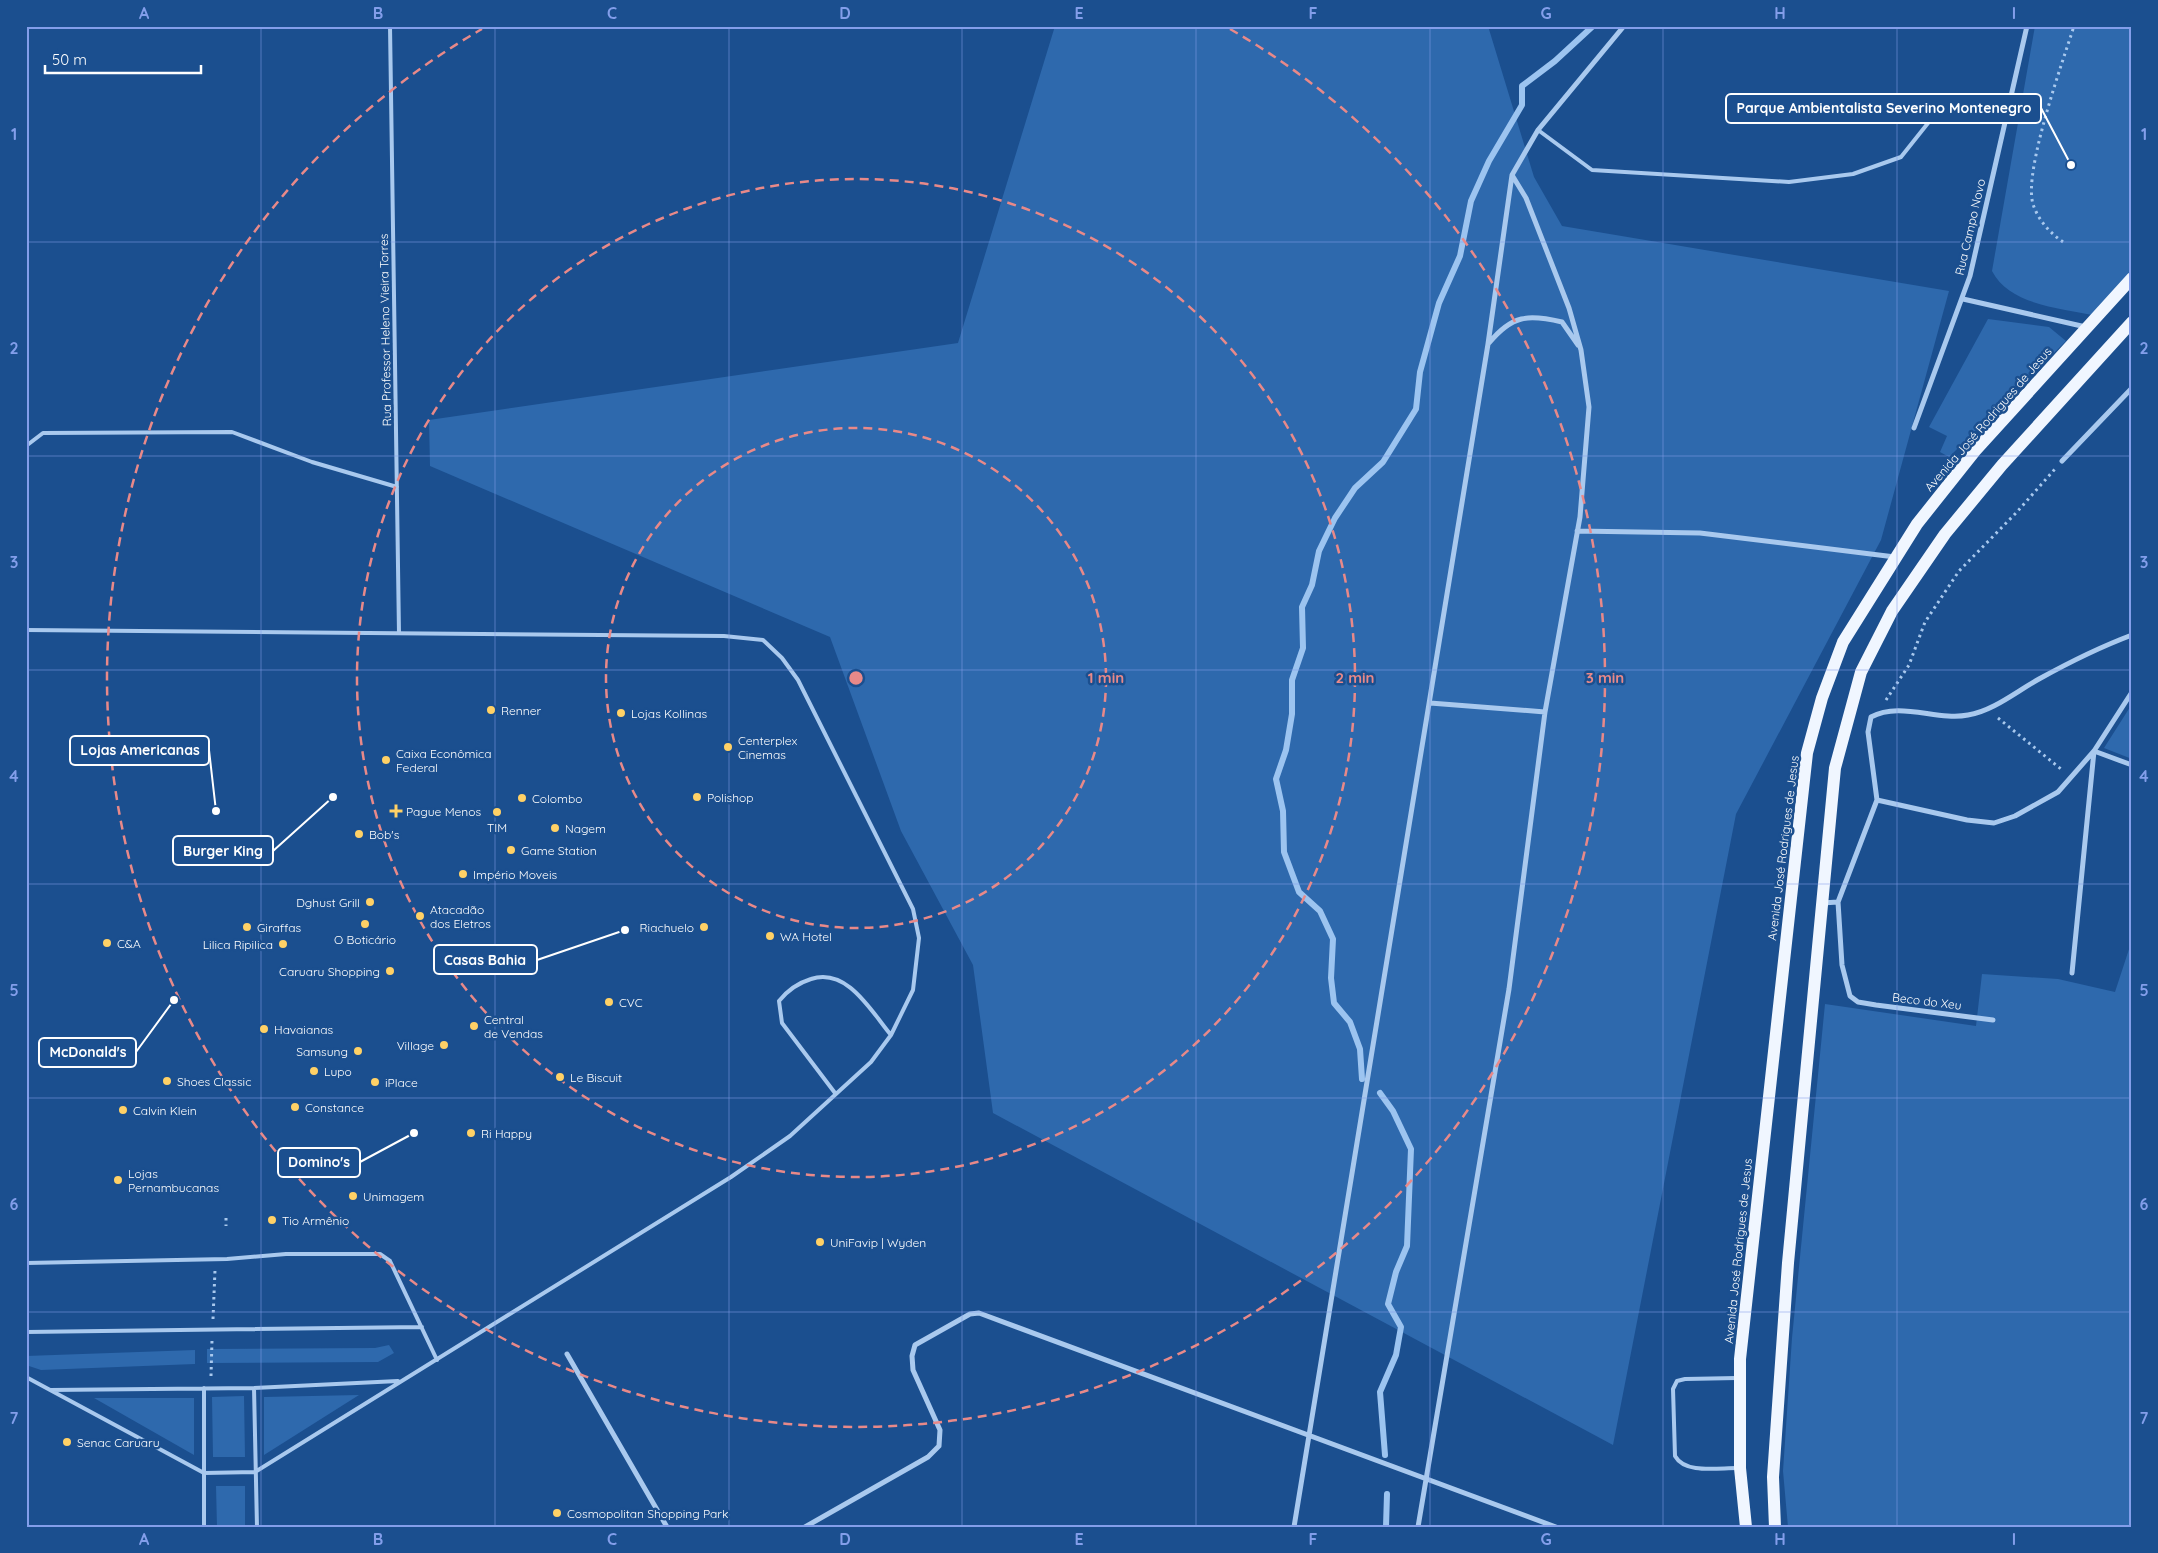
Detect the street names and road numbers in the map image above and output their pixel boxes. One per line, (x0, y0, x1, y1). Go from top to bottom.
street label: Rua Campo Novo (1952, 177, 1988, 277)
street label: Rua Professor Heleno Vieira Torres (376, 233, 394, 426)
street label: Avenida José Rodrigues de Jesus (1921, 344, 2055, 494)
street label: Avenida José Rodrigues de Jesus (1764, 754, 1802, 941)
street label: Beco do Xeu (1891, 989, 1963, 1013)
street label: Avenida José Rodrigues de Jesus (1721, 1157, 1755, 1344)

